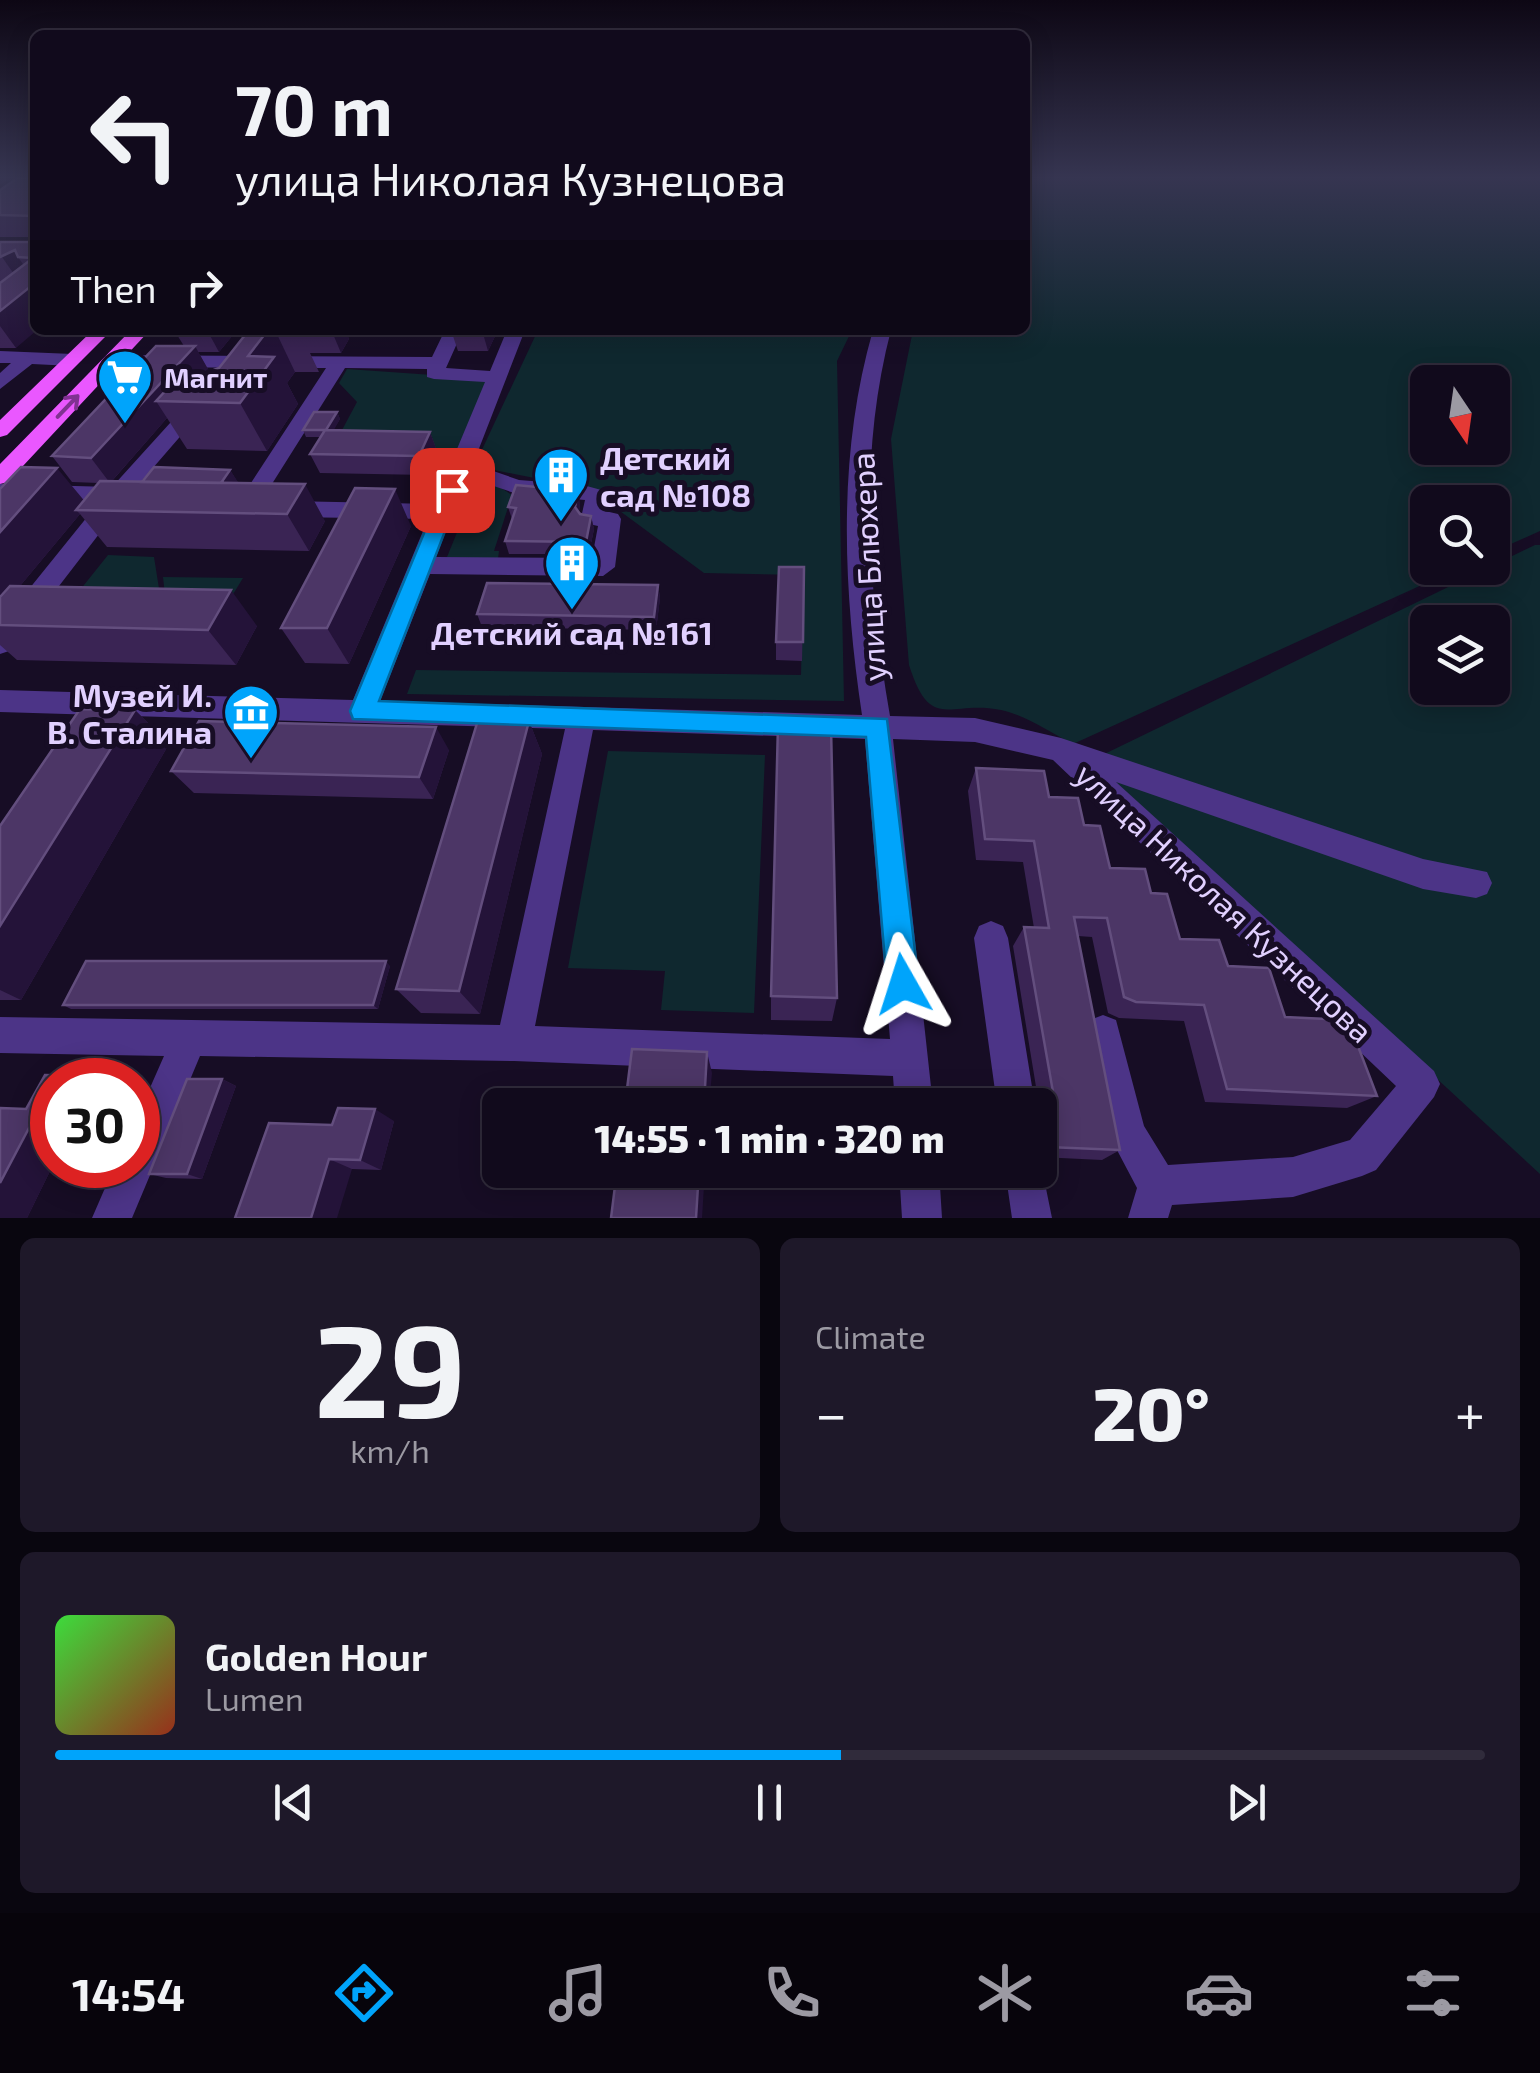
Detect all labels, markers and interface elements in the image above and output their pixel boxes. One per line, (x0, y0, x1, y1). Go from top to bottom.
text: 70 m (235, 66, 393, 150)
icon: left (70, 70, 200, 200)
text: улица Николая Кузнецова (235, 151, 786, 205)
icon: right (177, 260, 232, 315)
text: Then (70, 265, 157, 311)
supermarket icon: Магнит (95, 347, 155, 426)
place label: Магнит (164, 360, 267, 394)
north arrow (1410, 365, 1510, 465)
map controls (1410, 365, 1510, 705)
one-way arrow (55, 395, 79, 419)
place label: Детский сад №108 (600, 438, 751, 513)
building icon: Детский сад №108 (531, 445, 591, 524)
pin (410, 448, 495, 533)
street label: улица Блюхера (842, 451, 893, 683)
icon: arrive (425, 463, 480, 518)
button: search (1410, 485, 1510, 585)
building icon: Детский сад №161 (542, 533, 602, 612)
button: layers (1410, 605, 1510, 705)
place label: Детский сад №161 (431, 613, 713, 651)
place label: Музей И. В. Сталина (47, 675, 212, 750)
museum icon: Музей И. В. Сталина (221, 682, 281, 761)
street label: улица Николая Кузнецова (1068, 754, 1381, 1050)
position arrow (851, 932, 955, 1036)
speed limit sign: 30 (30, 1058, 160, 1188)
text: 14:55 · 1 min · 320 m (594, 1115, 945, 1161)
text: 29 (314, 1288, 466, 1444)
text: Climate (815, 1317, 926, 1355)
text: 20° (1092, 1366, 1210, 1456)
text: − (815, 1379, 847, 1445)
text: + (1455, 1379, 1485, 1445)
text: km/h (350, 1431, 430, 1469)
text: Golden Hour (205, 1633, 427, 1679)
text: Lumen (205, 1679, 304, 1717)
icon: previous (266, 1775, 321, 1830)
icon: pause (742, 1775, 797, 1830)
icon: next (1219, 1775, 1274, 1830)
icon: directions (329, 1958, 399, 2028)
icon: music (543, 1958, 613, 2028)
icon: phone (757, 1958, 827, 2028)
icon: climate (970, 1958, 1040, 2028)
icon: car (1184, 1958, 1254, 2028)
icon: filters (1398, 1958, 1468, 2028)
text: 14:54 (72, 1966, 185, 2020)

